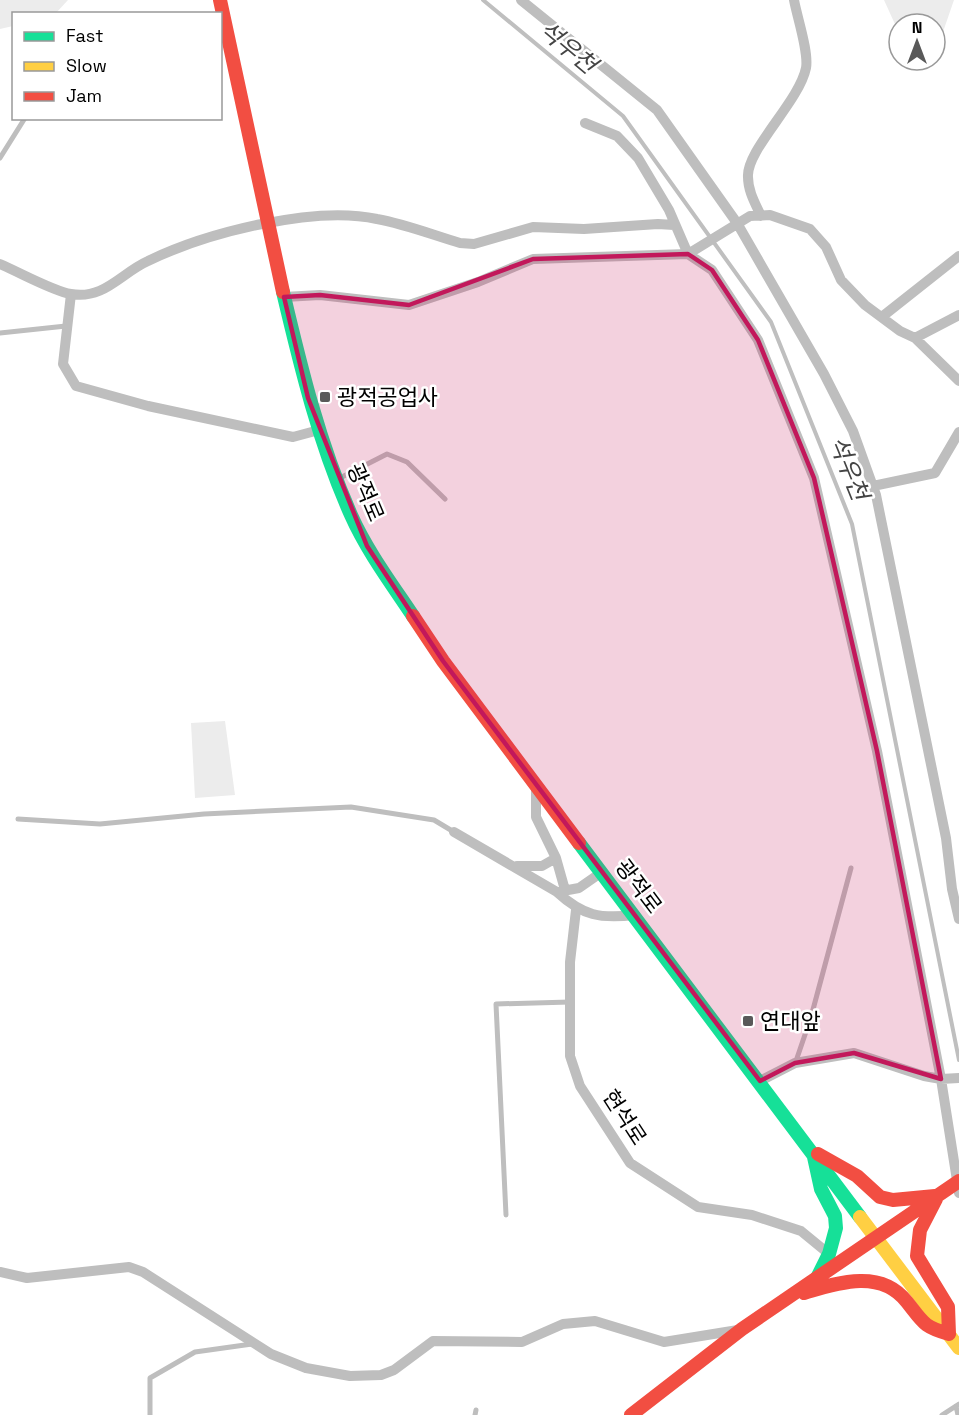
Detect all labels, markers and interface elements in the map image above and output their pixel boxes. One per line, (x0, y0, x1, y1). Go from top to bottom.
legend (12, 12, 222, 120)
north arrow (887, 12, 947, 72)
water label: 석우천 (533, 14, 606, 82)
text: N (912, 17, 922, 38)
text: Fast (66, 24, 103, 47)
text: Slow (66, 54, 107, 77)
text: Jam (66, 84, 102, 107)
place label: 광적공업사 (337, 383, 438, 411)
marker: 광적공업사 (318, 390, 332, 404)
water label: 석우천 (822, 431, 877, 507)
street label: 광적로 (341, 459, 391, 525)
street label: 광적로 (610, 853, 668, 919)
place label: 연대앞 (760, 1007, 821, 1035)
marker: 연대앞 (741, 1014, 755, 1028)
street label: 현석로 (597, 1084, 653, 1150)

